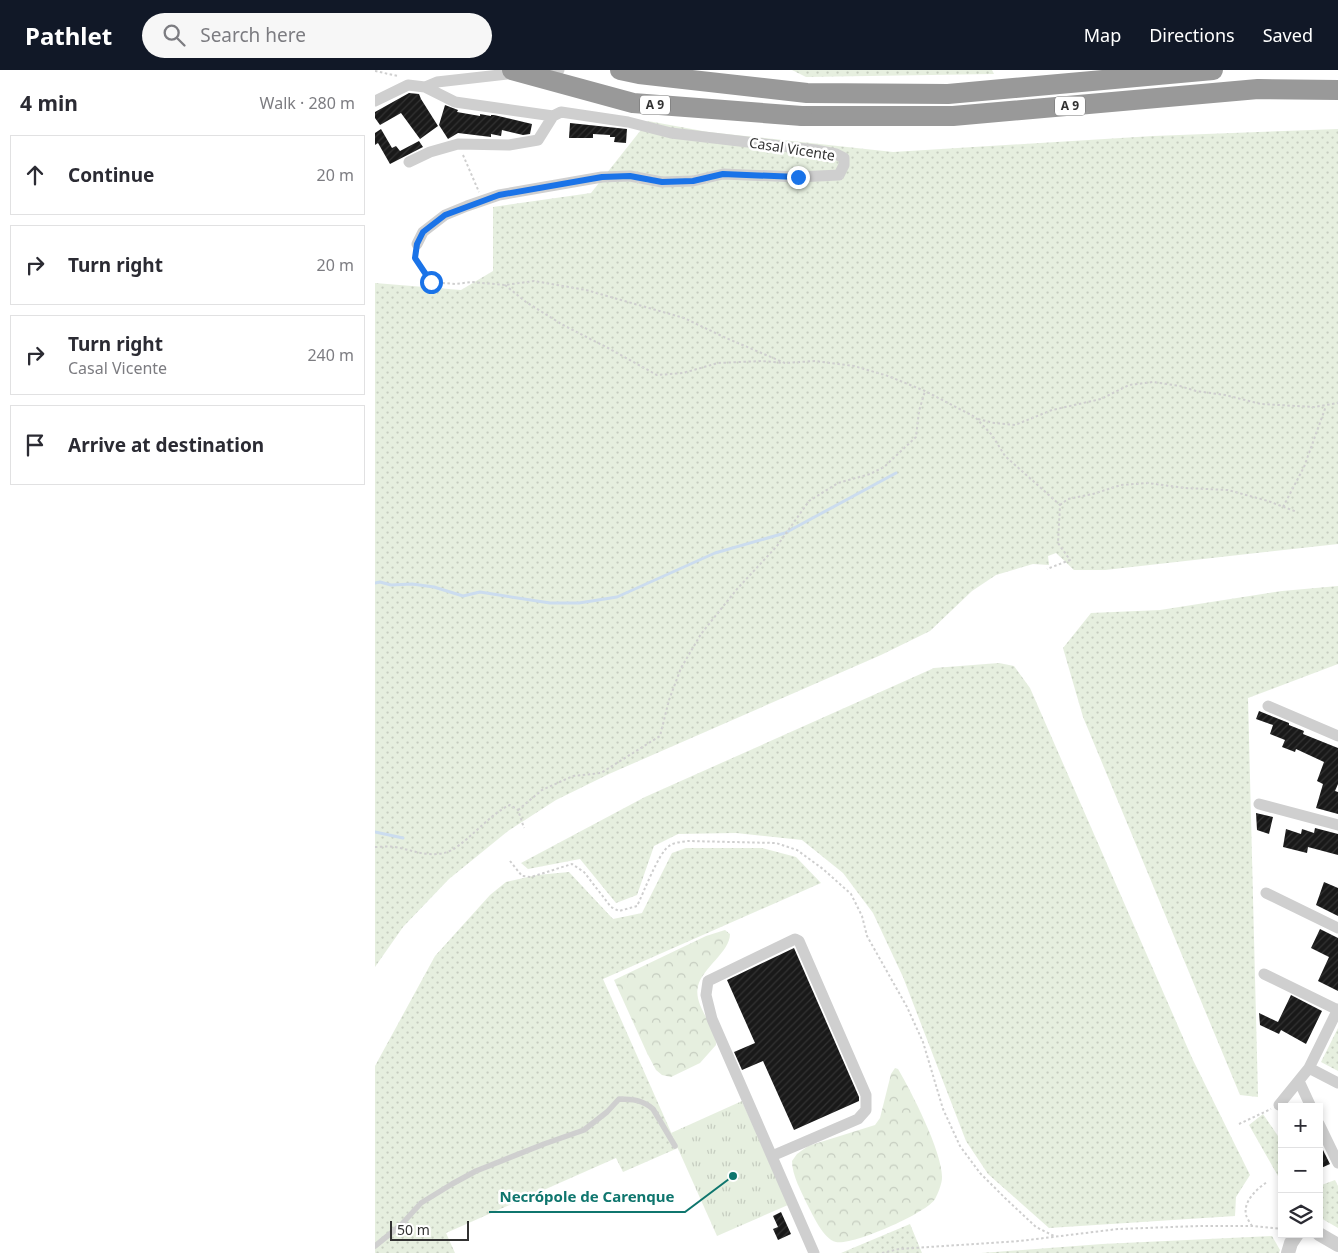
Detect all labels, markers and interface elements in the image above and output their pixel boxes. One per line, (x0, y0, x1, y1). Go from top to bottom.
search box (142, 13, 492, 58)
text: Pathlet (25, 19, 112, 52)
icon: search (160, 21, 188, 49)
text: Search here (200, 22, 306, 48)
text: Map (1084, 23, 1121, 47)
text: Directions (1149, 23, 1235, 47)
text: Saved (1263, 23, 1313, 47)
text: 4 min (20, 89, 78, 117)
text: Walk · 280 m (260, 92, 355, 114)
road number: A 9 (640, 96, 670, 114)
road number: A 9 (1055, 97, 1085, 116)
street label: Casal Vicente (748, 132, 837, 165)
icon: ahead (21, 161, 49, 189)
text: Continue (68, 162, 154, 188)
text: 20 m (317, 164, 354, 186)
route end (787, 166, 810, 189)
icon: right (21, 251, 49, 279)
text: Turn right (68, 252, 163, 278)
text: 20 m (317, 254, 354, 276)
route start (420, 271, 443, 294)
text: Turn right (68, 331, 163, 357)
icon: right (21, 341, 49, 369)
text: 240 m (307, 344, 354, 366)
text: Casal Vicente (68, 357, 167, 379)
icon: arrive (21, 431, 49, 459)
text: Arrive at destination (68, 432, 264, 458)
map controls (1278, 1103, 1323, 1238)
button: + (1278, 1103, 1323, 1148)
button: − (1278, 1148, 1323, 1193)
callout: Necrópole de Carenque (489, 1182, 685, 1212)
text: Necrópole de Carenque (499, 1186, 675, 1206)
button: layers (1278, 1193, 1323, 1238)
scale bar (390, 1218, 469, 1241)
text: 50 m (397, 1220, 430, 1239)

